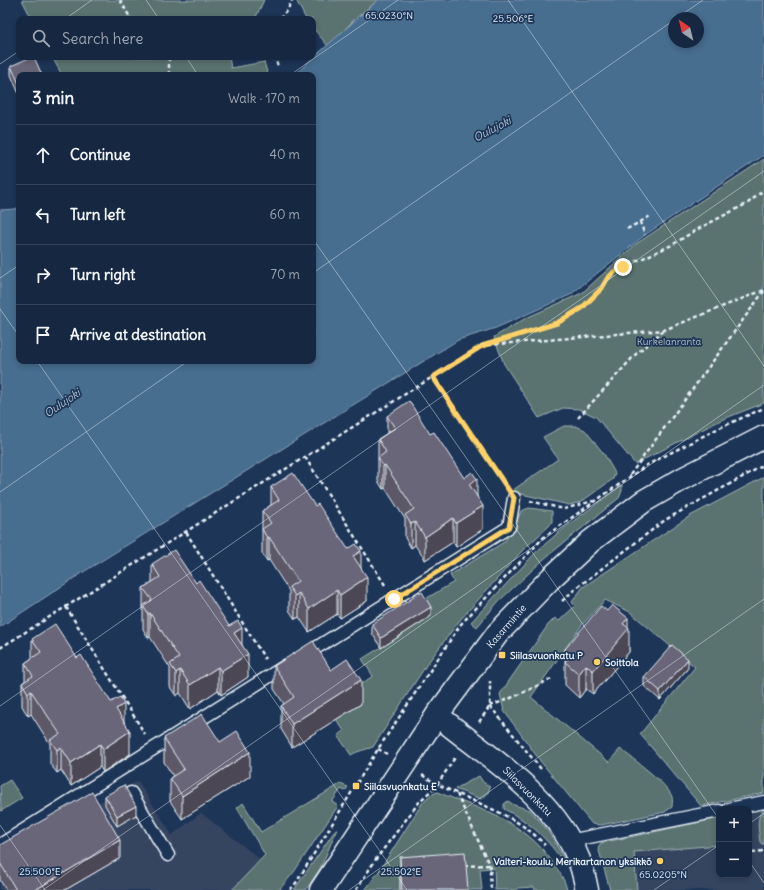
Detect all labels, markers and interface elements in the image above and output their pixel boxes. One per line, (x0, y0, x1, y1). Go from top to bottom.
text: 65.0230°N (365, 9, 413, 22)
text: 25.506°E (493, 12, 533, 25)
north arrow (668, 12, 704, 48)
search box (16, 16, 316, 60)
icon: search (30, 27, 52, 49)
text: Search here (62, 29, 143, 48)
text: 3 min (32, 87, 74, 109)
text: Walk · 170 m (228, 90, 300, 107)
water label: Oulujoki (471, 113, 515, 145)
icon: ahead (32, 144, 54, 166)
text: Continue (70, 145, 131, 164)
text: 40 m (269, 146, 300, 163)
icon: left (32, 204, 54, 226)
text: Turn left (70, 205, 125, 224)
text: 60 m (269, 206, 300, 223)
route end (614, 258, 632, 276)
icon: right (32, 264, 54, 286)
text: Turn right (70, 265, 135, 284)
text: 70 m (271, 266, 300, 283)
icon: arrive (32, 324, 54, 346)
text: Arrive at destination (70, 325, 206, 344)
park label: Kurkelanranta (637, 335, 702, 348)
water label: Oulujoki (41, 385, 84, 420)
route start (385, 590, 403, 608)
street label: Kasarmintie (484, 602, 529, 651)
place label: Siilasvuonkatu P (510, 649, 583, 662)
marker: Siilasvuonkatu P (497, 650, 507, 660)
place label: Soittola (605, 656, 639, 669)
marker: Soittola (592, 657, 602, 667)
street label: Siilasvuonkatu (500, 764, 555, 819)
place label: Siilasvuonkatu E (364, 780, 437, 793)
marker: Siilasvuonkatu E (351, 781, 361, 791)
map controls (716, 806, 752, 878)
button: + (716, 806, 752, 842)
button: − (716, 842, 752, 878)
place label: Valteri-koulu, Merikartanon yksikkö (493, 855, 652, 868)
marker: Valteri-koulu, Merikartanon yksikkö (655, 856, 665, 866)
text: 25.500°E (19, 865, 61, 878)
text: 25.502°E (381, 865, 421, 878)
text: 65.0205°N (639, 868, 687, 881)

